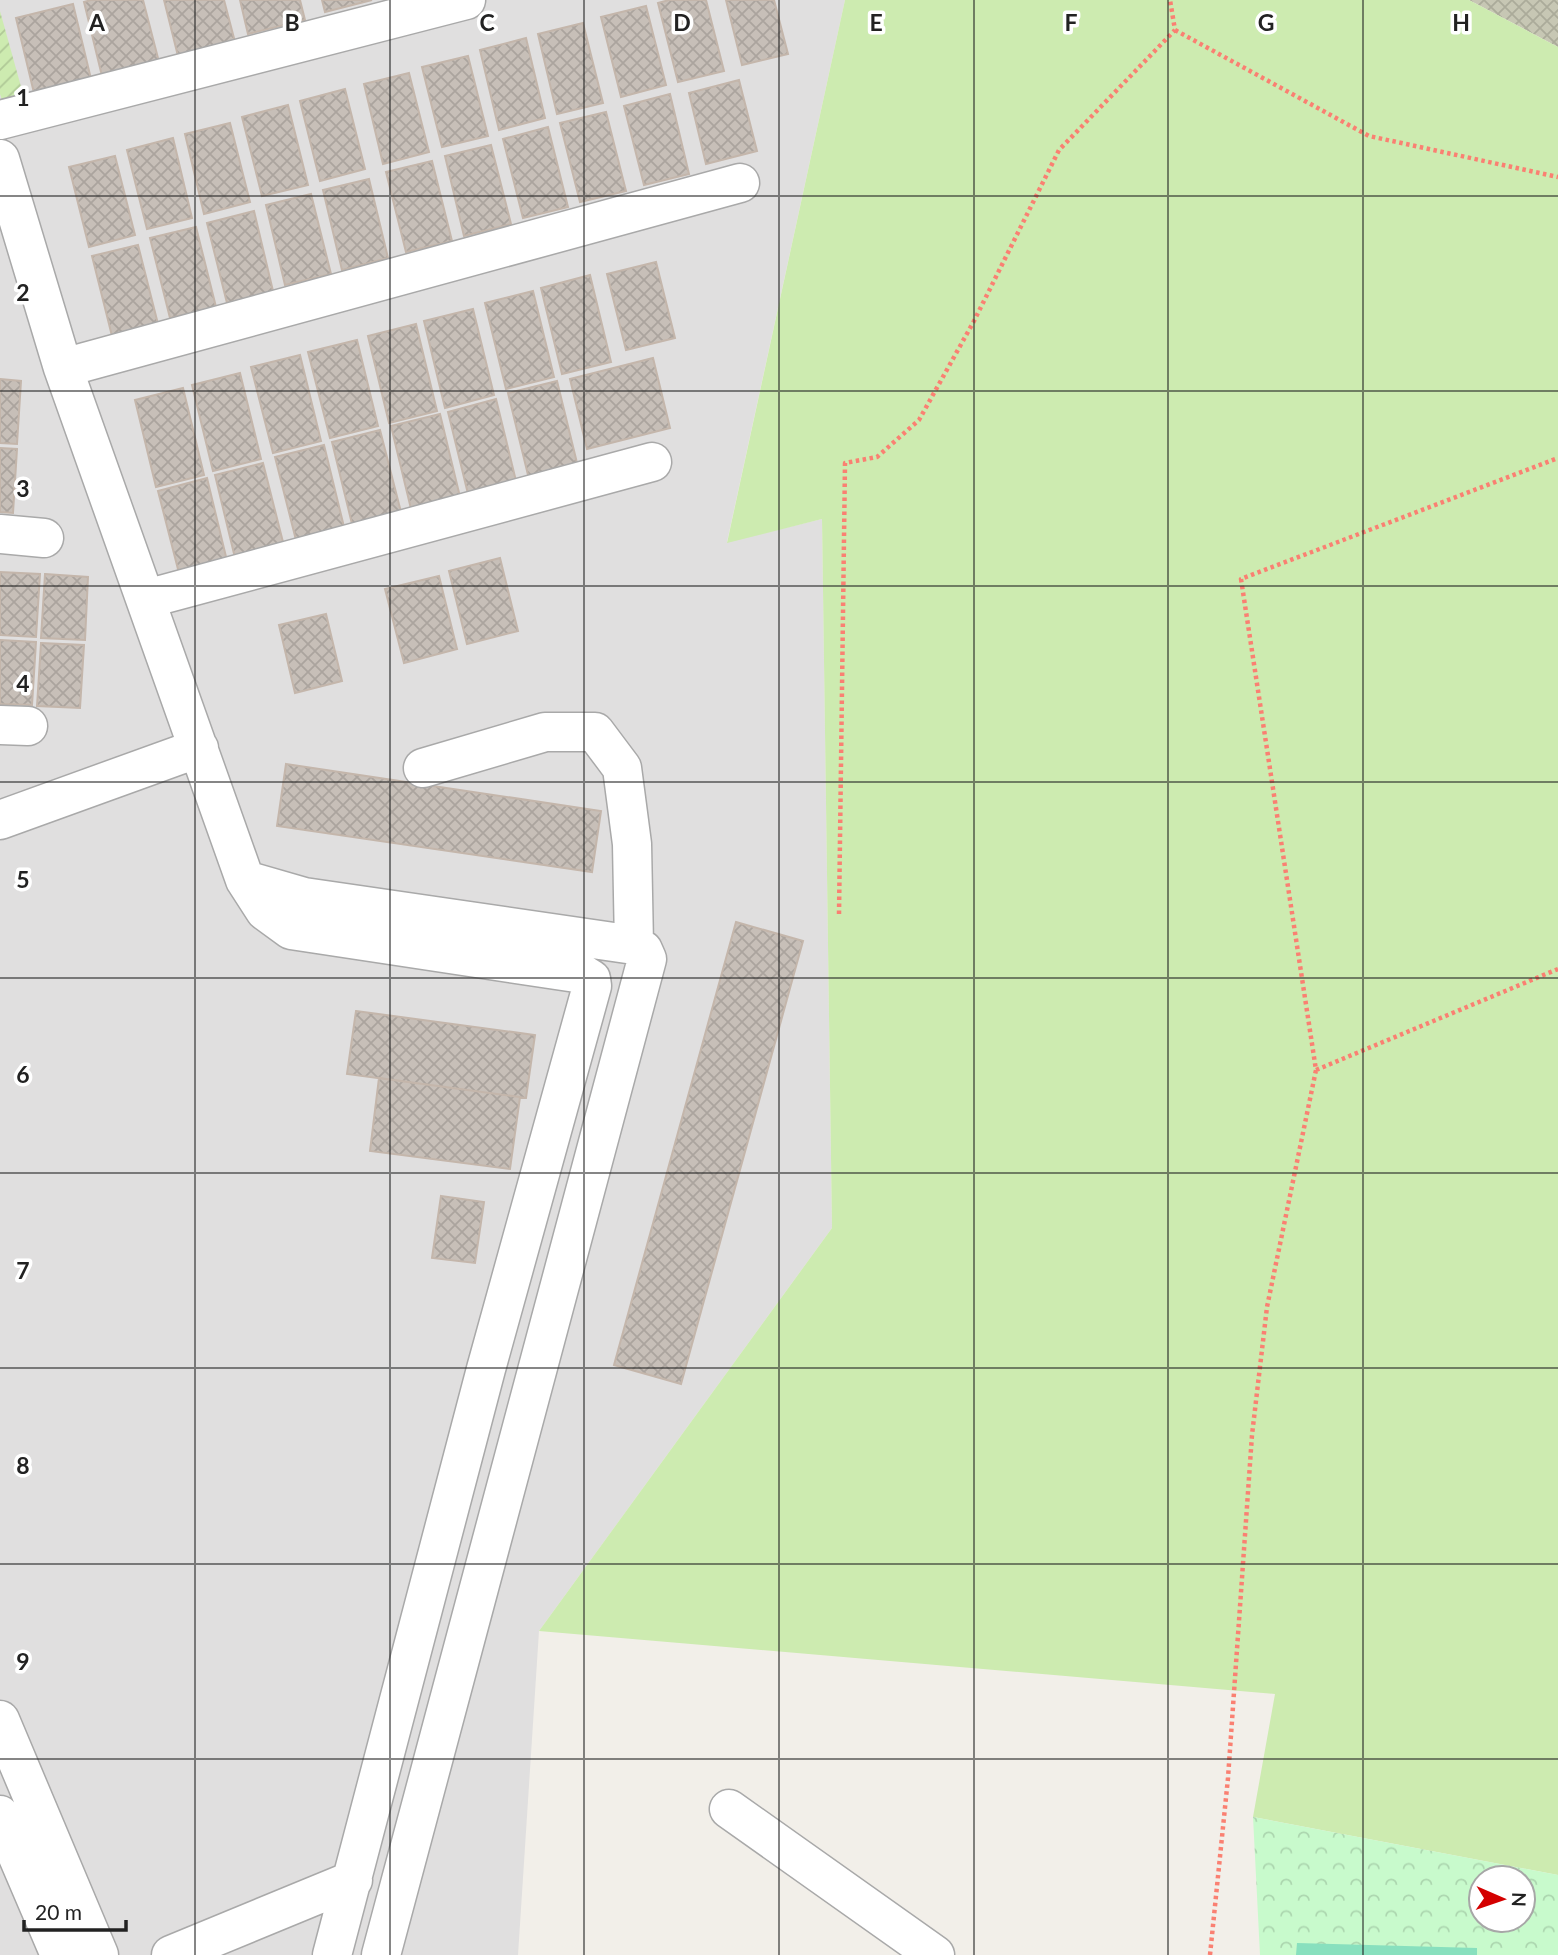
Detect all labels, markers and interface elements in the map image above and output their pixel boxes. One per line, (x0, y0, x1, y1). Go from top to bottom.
text: A (88, 8, 106, 36)
text: B (284, 8, 300, 36)
text: C (479, 8, 495, 36)
text: D (673, 8, 691, 36)
text: E (869, 8, 883, 36)
text: F (1064, 8, 1078, 36)
text: G (1258, 8, 1274, 36)
text: H (1452, 8, 1470, 36)
text: 1 (16, 83, 30, 111)
text: 2 (16, 278, 30, 306)
text: 3 (16, 474, 30, 502)
text: 4 (16, 669, 30, 697)
text: 5 (16, 865, 30, 893)
text: 6 (16, 1060, 30, 1088)
text: 7 (16, 1256, 30, 1284)
text: 8 (16, 1451, 30, 1479)
text: 9 (16, 1647, 30, 1675)
north arrow (1467, 1864, 1537, 1934)
scale bar (24, 1888, 126, 1932)
text: N (1508, 1892, 1531, 1907)
text: 20 m (35, 1899, 82, 1924)

